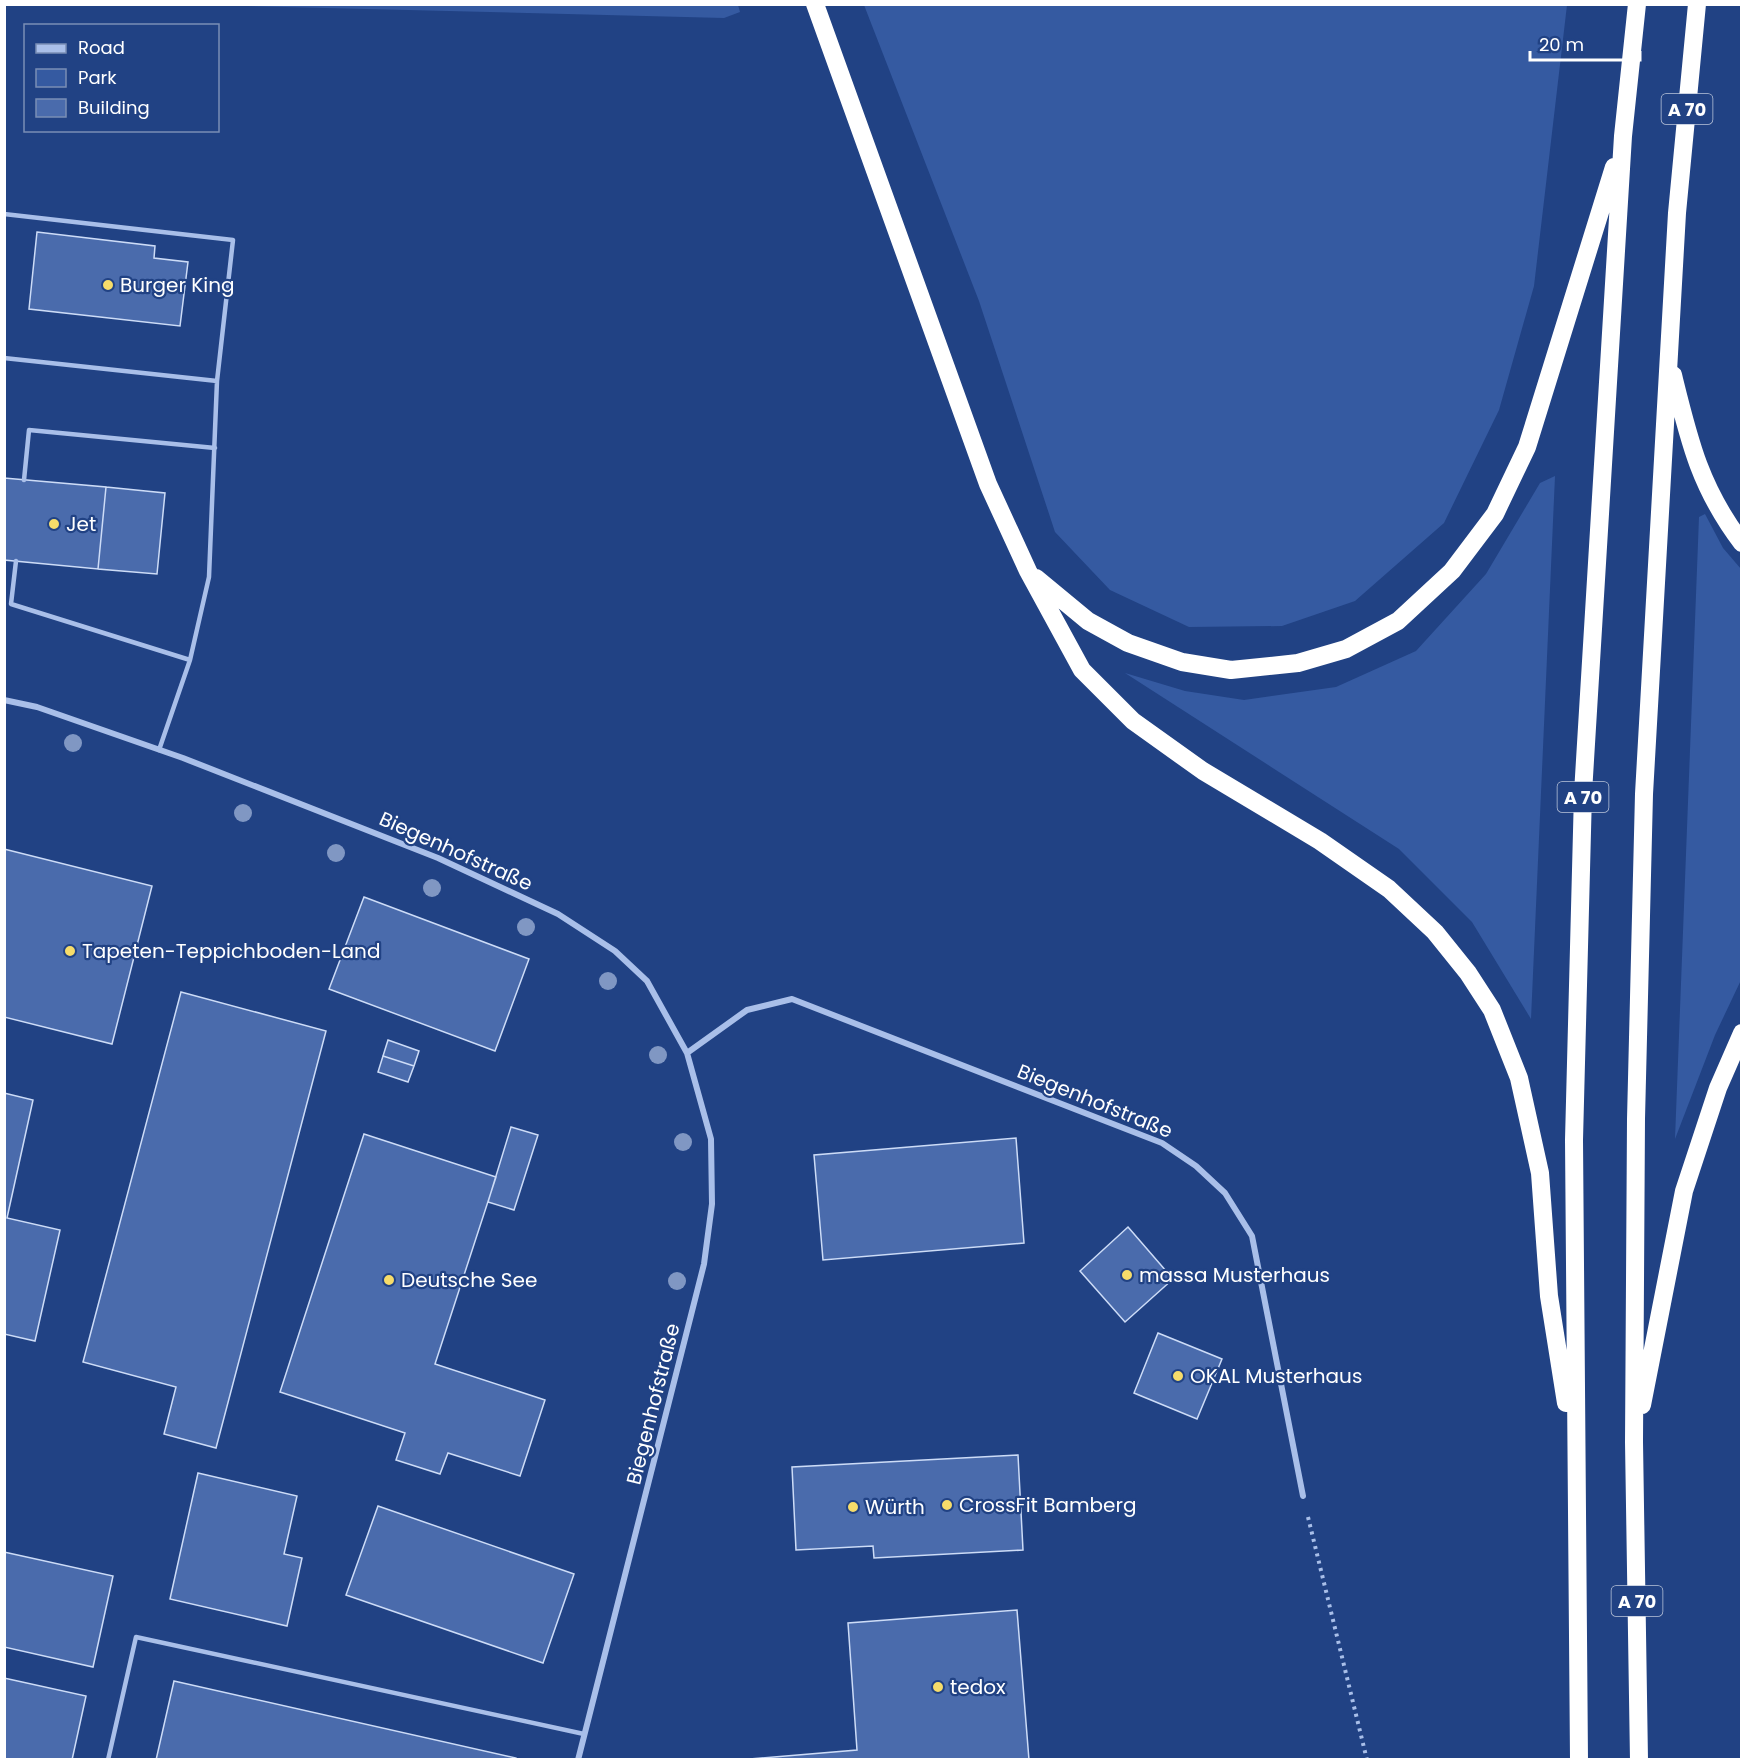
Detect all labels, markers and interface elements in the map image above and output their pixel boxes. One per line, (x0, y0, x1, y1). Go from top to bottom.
legend (24, 24, 219, 132)
scale bar (1530, 24, 1640, 62)
text: 20 m (1539, 32, 1584, 57)
text: Road (78, 35, 125, 60)
text: Park (78, 65, 117, 90)
road number: A 70 (1662, 94, 1712, 124)
text: Building (78, 95, 150, 120)
place label: Burger King (120, 271, 234, 299)
marker: Burger King (101, 278, 115, 292)
place label: Jet (66, 510, 96, 538)
marker: Jet (47, 517, 61, 531)
road number: A 70 (1558, 782, 1608, 812)
street label: Biegenhofstraße (375, 805, 537, 897)
place label: Tapeten-Teppichboden-Land (82, 937, 380, 965)
marker: Tapeten-Teppichboden-Land (63, 944, 77, 958)
street label: Biegenhofstraße (1013, 1057, 1177, 1145)
place label: massa Musterhaus (1139, 1261, 1330, 1289)
place label: Deutsche See (401, 1266, 537, 1294)
marker: massa Musterhaus (1120, 1268, 1134, 1282)
marker: Deutsche See (382, 1273, 396, 1287)
street label: Biegenhofstraße (619, 1320, 687, 1488)
place label: OKAL Musterhaus (1190, 1362, 1362, 1390)
marker: OKAL Musterhaus (1171, 1369, 1185, 1383)
place label: CrossFit Bamberg (959, 1491, 1136, 1519)
place label: Würth (865, 1493, 925, 1521)
marker: CrossFit Bamberg (940, 1498, 954, 1512)
marker: Würth (846, 1500, 860, 1514)
road number: A 70 (1612, 1586, 1662, 1616)
place label: tedox (950, 1673, 1006, 1701)
marker: tedox (931, 1680, 945, 1694)

